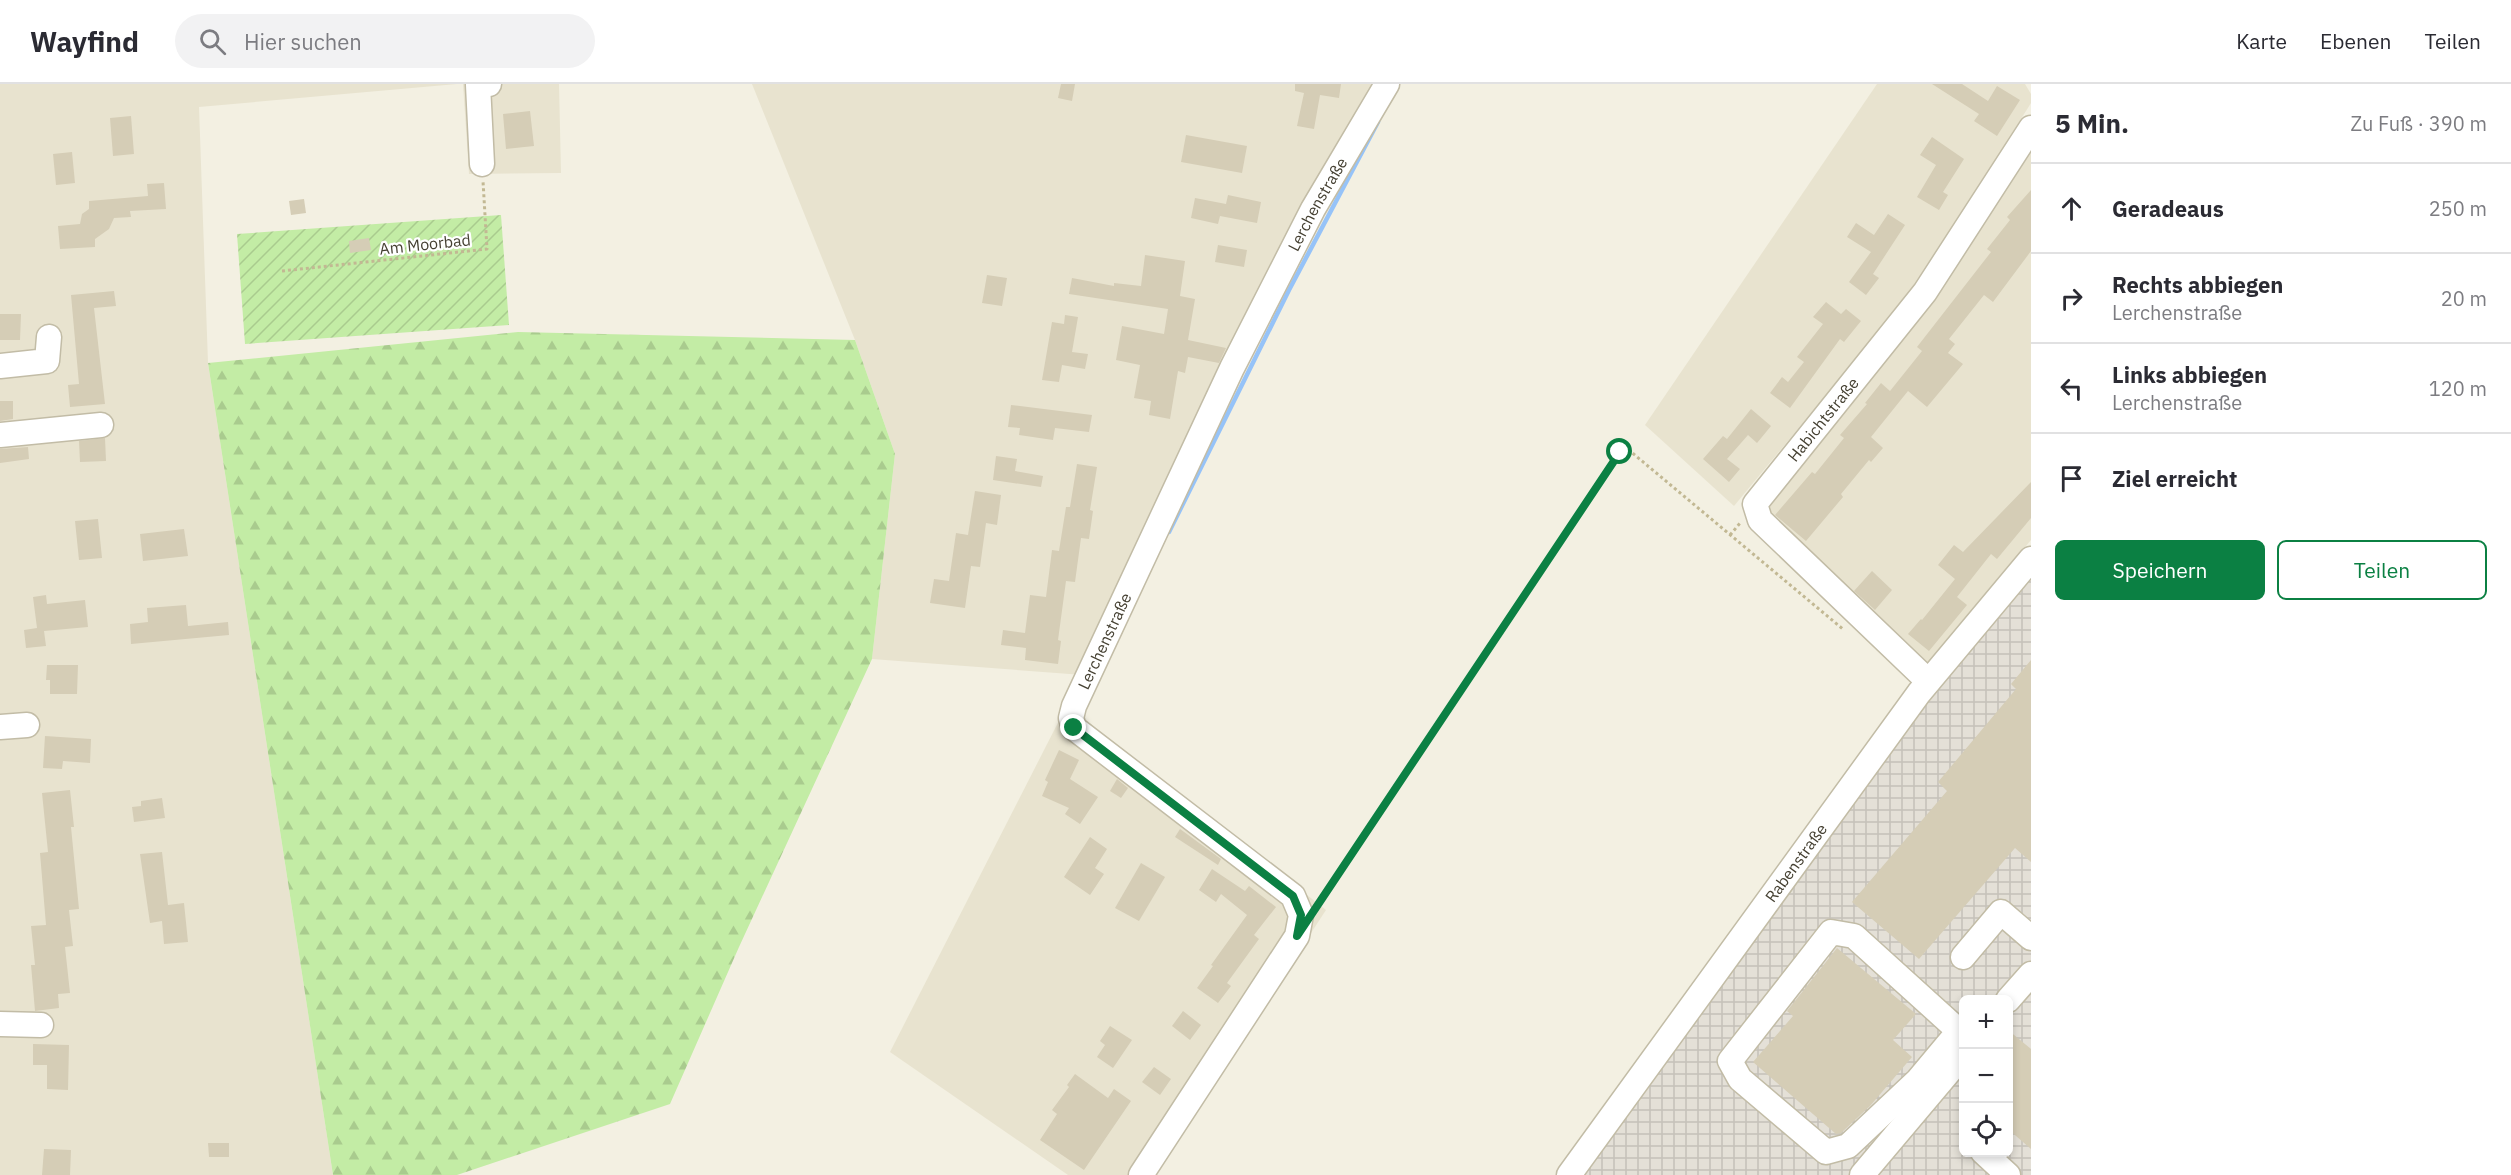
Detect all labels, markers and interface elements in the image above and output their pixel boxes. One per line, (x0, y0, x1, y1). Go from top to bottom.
search box (175, 14, 595, 68)
text: Wayfind (30, 23, 139, 60)
icon: search (196, 25, 229, 58)
text: Hier suchen (244, 27, 362, 56)
text: Karte (2236, 27, 2287, 55)
text: Ebenen (2320, 27, 2391, 55)
text: Teilen (2424, 27, 2481, 55)
text: 5 Min. (2055, 106, 2129, 140)
text: Zu Fuß · 390 m (2350, 110, 2487, 137)
street label: Lerchenstraße (1283, 154, 1351, 254)
icon: ahead (2055, 192, 2088, 225)
text: Geradeaus (2112, 194, 2224, 223)
text: 250 m (2429, 195, 2487, 222)
street label: Am Moorbad (378, 229, 472, 259)
text: Rechts abbiegen (2112, 270, 2283, 299)
icon: right (2055, 282, 2088, 315)
text: 20 m (2441, 285, 2487, 312)
text: Lerchenstraße (2112, 299, 2242, 326)
text: Links abbiegen (2112, 360, 2267, 389)
icon: left (2055, 372, 2088, 405)
street label: Habichtstraße (1783, 373, 1863, 466)
text: 120 m (2429, 375, 2487, 402)
text: Lerchenstraße (2112, 389, 2242, 416)
route start (1606, 438, 1632, 464)
icon: arrive (2055, 462, 2088, 495)
text: Ziel erreicht (2112, 464, 2237, 493)
button: Speichern (2055, 540, 2265, 600)
button: Teilen (2277, 540, 2487, 600)
street label: Lerchenstraße (1073, 589, 1136, 692)
route end (1060, 714, 1086, 740)
street label: Rabenstraße (1761, 819, 1831, 906)
map controls (1959, 995, 2013, 1157)
button: + (1959, 995, 2013, 1049)
button: − (1959, 1049, 2013, 1103)
button: locate (1959, 1103, 2013, 1157)

